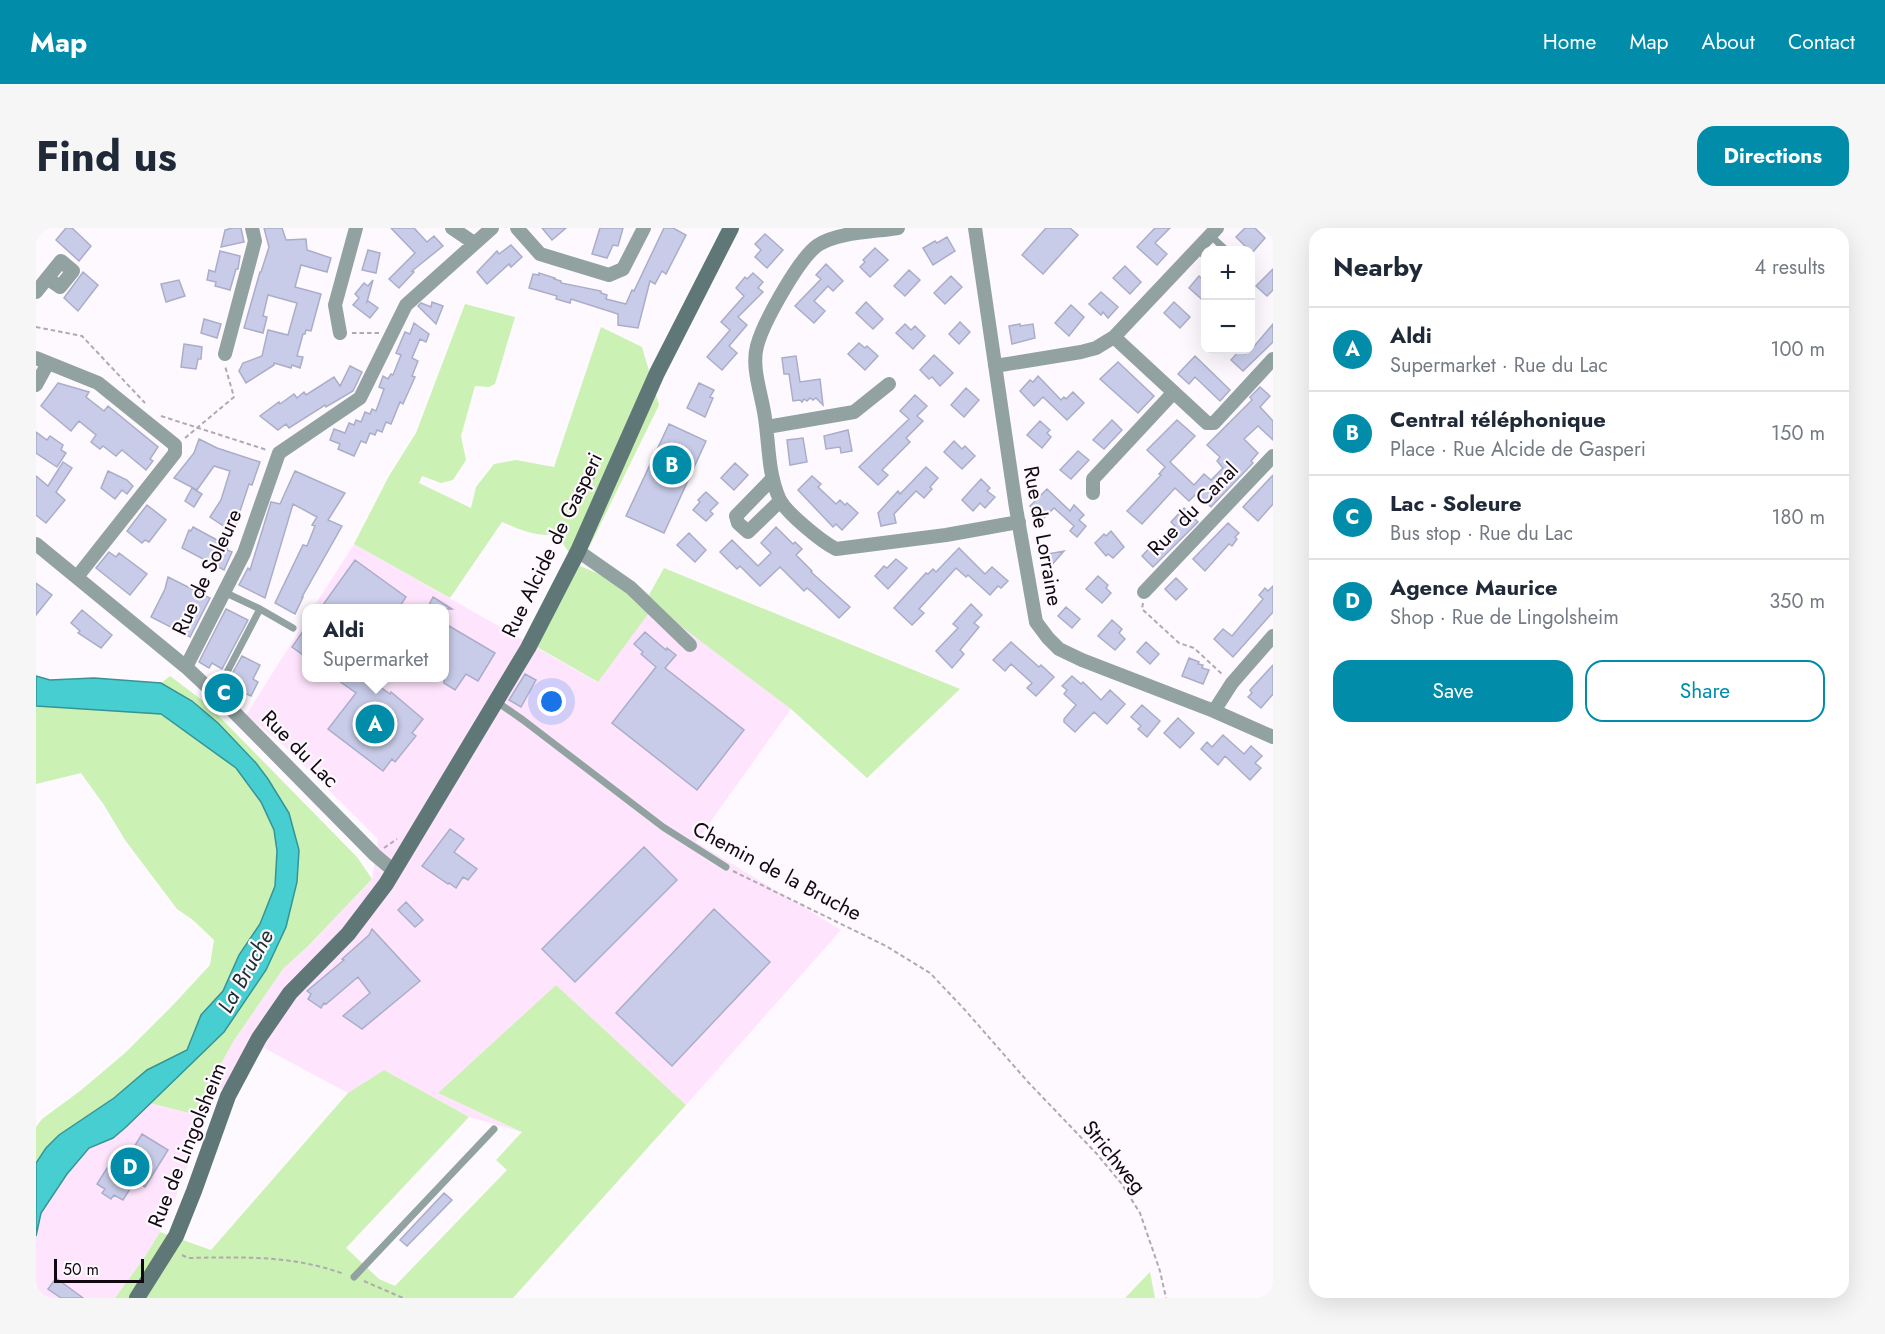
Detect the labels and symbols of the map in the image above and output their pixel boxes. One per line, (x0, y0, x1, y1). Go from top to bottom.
pin: B (652, 442, 692, 488)
street label: Rue Alcide de Gasperi (494, 447, 610, 643)
street label: Rue du Canal (1141, 456, 1245, 562)
street label: Rue de Lorraine (1016, 464, 1070, 609)
street label: Rue de Soleure (165, 504, 249, 640)
pin: C (204, 670, 243, 716)
your location (537, 687, 566, 716)
pin: A (356, 702, 394, 746)
street label: Rue du Lac (254, 703, 346, 795)
street label: Chemin de la Bruche (687, 814, 867, 928)
water label: La Bruche (209, 923, 281, 1019)
street label: Rue de Lingolsheim (140, 1058, 234, 1232)
street label: Strichweg (1075, 1114, 1153, 1200)
pin: D (110, 1144, 149, 1190)
scale bar (54, 1256, 144, 1284)

